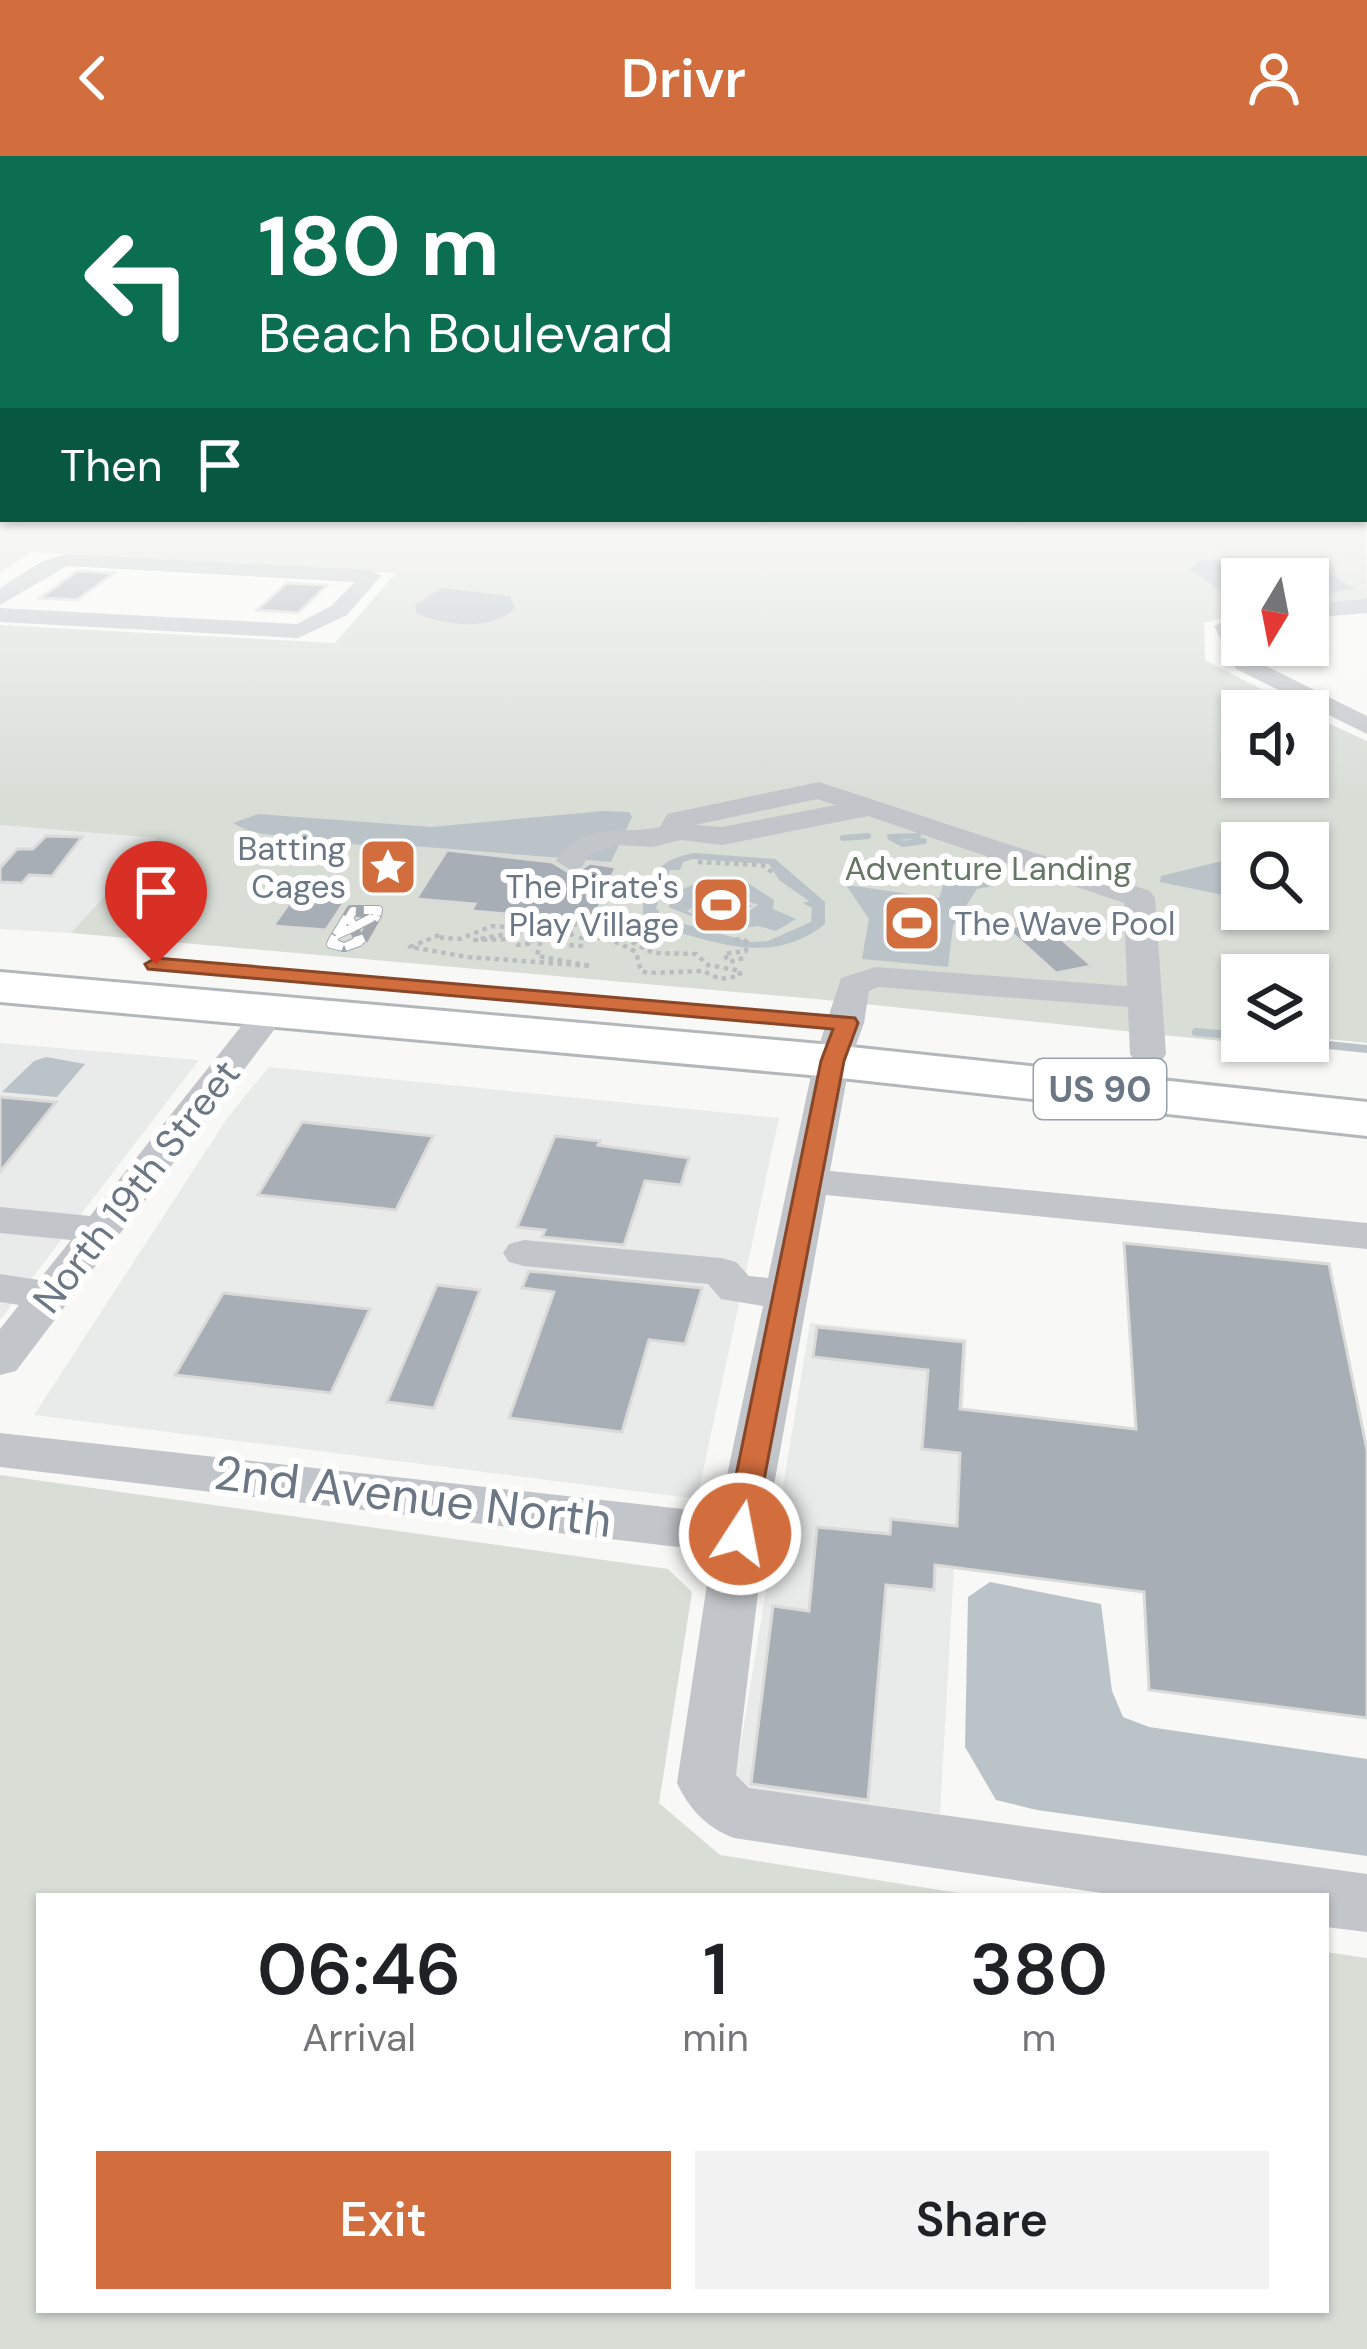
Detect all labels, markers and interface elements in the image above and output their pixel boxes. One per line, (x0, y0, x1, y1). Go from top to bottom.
text: Drivr (621, 43, 746, 114)
icon: back (60, 45, 126, 111)
icon: person (1241, 45, 1307, 111)
text: 180 m (258, 192, 500, 301)
icon: left (60, 204, 216, 360)
text: Beach Boulevard (258, 298, 673, 369)
icon: arrive (187, 432, 253, 498)
text: Then (60, 436, 163, 495)
north arrow (1221, 558, 1329, 666)
map controls (1221, 558, 1329, 1062)
button: sound (1221, 690, 1329, 798)
button: search (1221, 822, 1329, 930)
place label: Batting Cages (237, 827, 346, 908)
place icon: Batting Cages (357, 836, 419, 898)
pin (105, 841, 207, 964)
park label: Adventure Landing (844, 847, 1132, 890)
icon: arrive (123, 859, 189, 925)
place label: The Pirate's Play Village (506, 865, 679, 946)
sports icon: The Pirate's Play Village (690, 874, 752, 936)
sports icon: The Wave Pool (881, 892, 943, 954)
place label: The Wave Pool (954, 902, 1175, 945)
button: layers (1221, 954, 1329, 1062)
street label: North 19th Street (22, 1049, 251, 1323)
road number: US 90 (1034, 1059, 1166, 1119)
street label: 2nd Avenue North (211, 1441, 615, 1552)
position arrow (677, 1471, 803, 1597)
text: 06:46 (257, 1923, 461, 2016)
text: 1 (703, 1923, 728, 2016)
text: 380 (970, 1923, 1108, 2016)
text: Arrival (302, 2012, 416, 2063)
text: min (682, 2012, 749, 2063)
text: m (1022, 2012, 1056, 2063)
button: Exit (96, 2151, 671, 2289)
button: Share (695, 2151, 1269, 2289)

